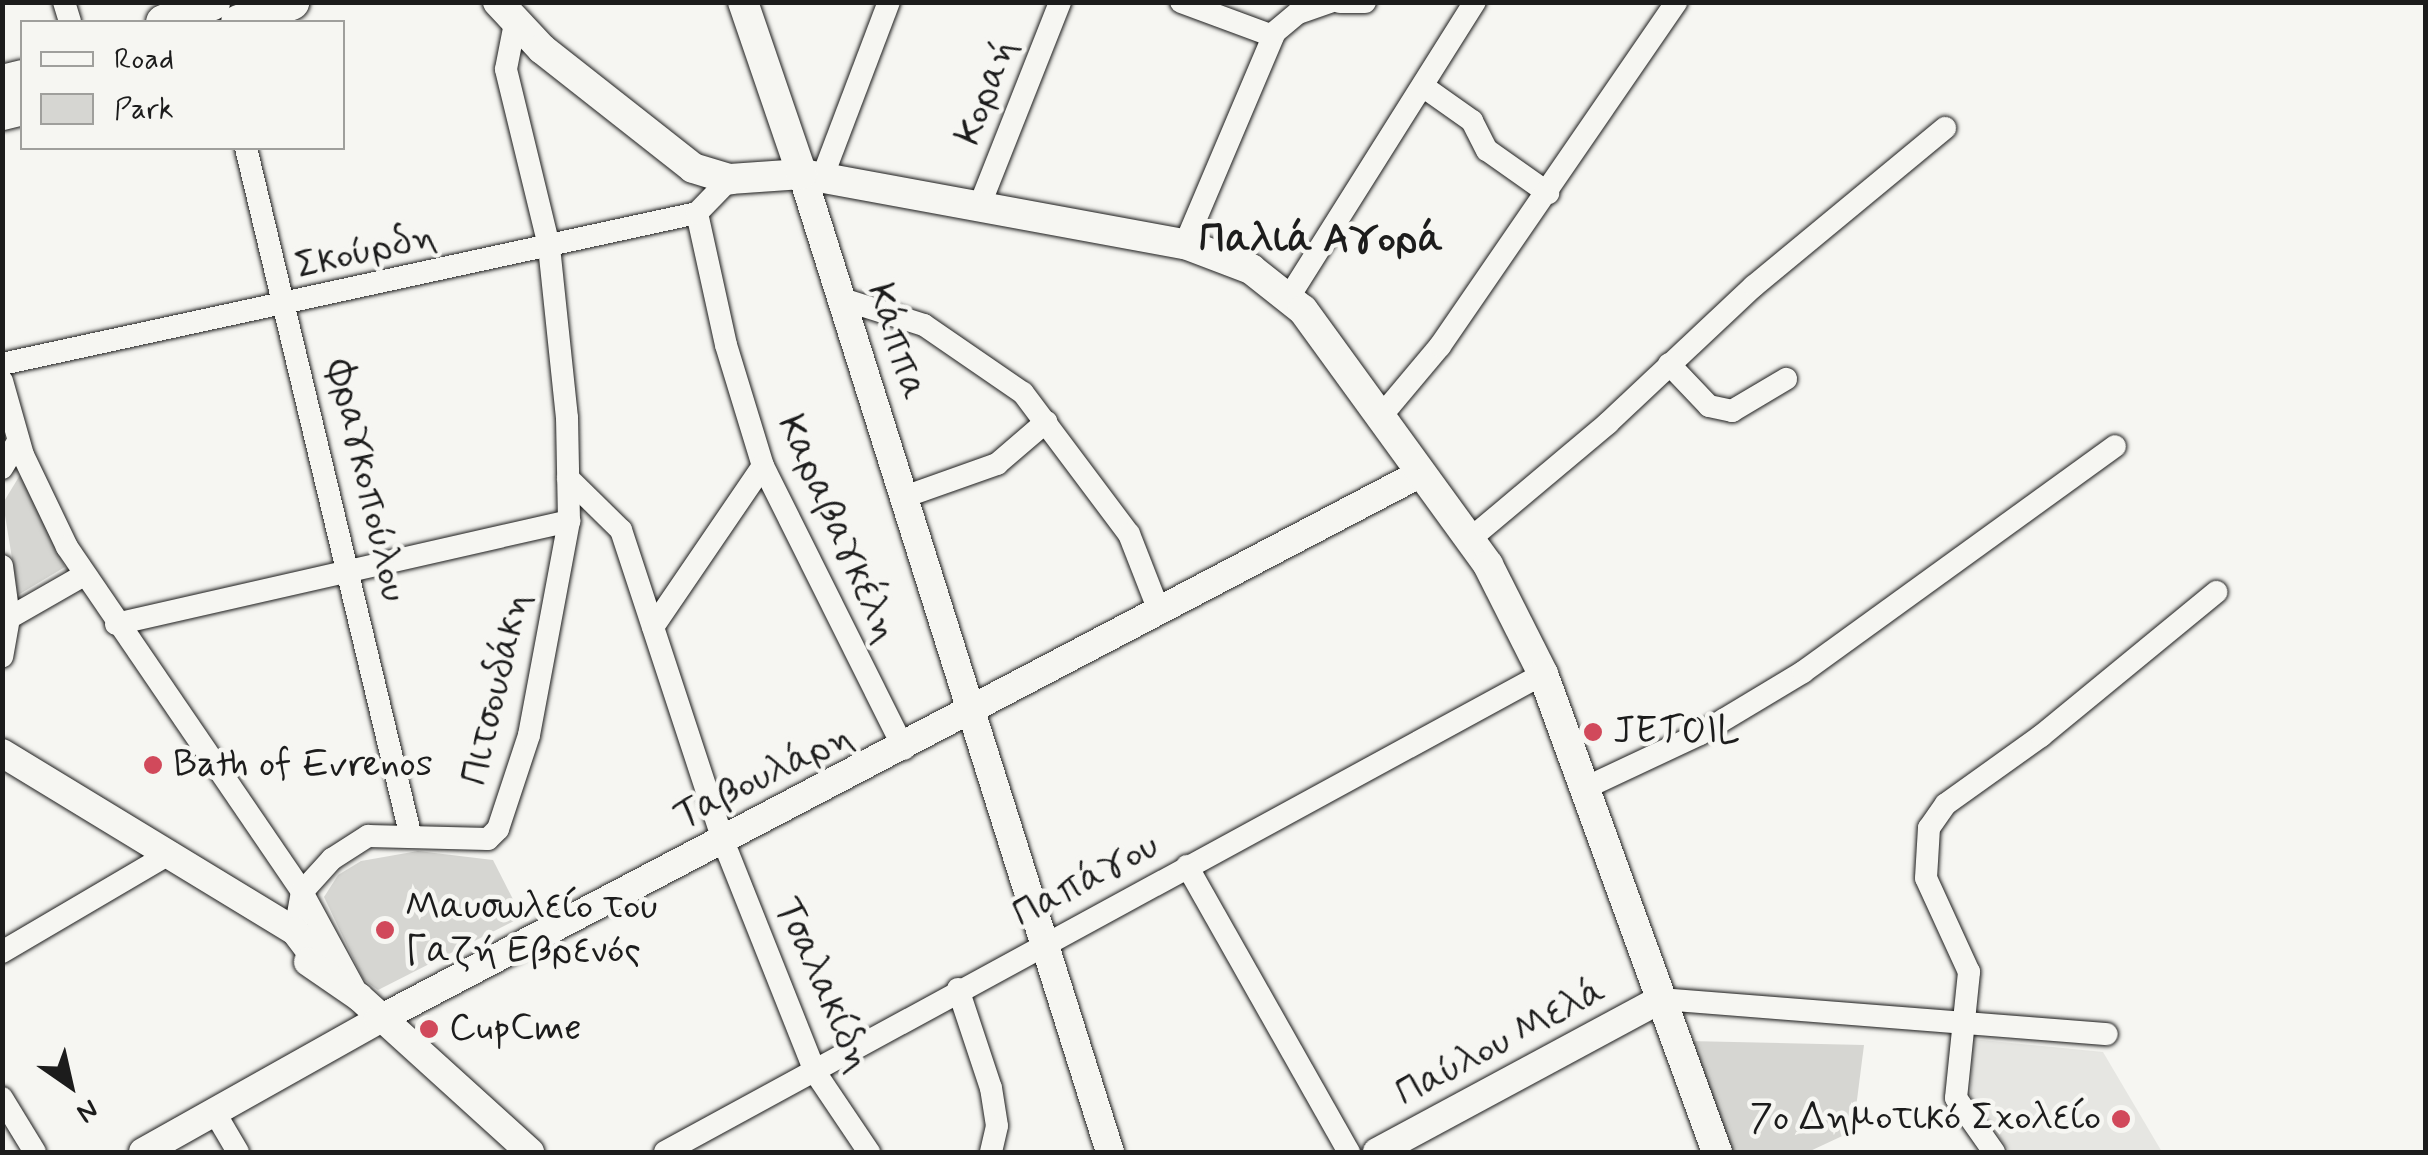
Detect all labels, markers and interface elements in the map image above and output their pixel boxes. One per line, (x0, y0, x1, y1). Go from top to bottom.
legend (20, 20, 345, 150)
street label: Κοραή (946, 33, 1028, 151)
text: Road (114, 40, 174, 79)
text: Park (114, 90, 174, 129)
street label: Σκούρδη (291, 214, 441, 290)
district label: Παλιά Αγορά (1199, 216, 1443, 264)
street label: Κάππα (856, 278, 936, 406)
street label: Φραγκοπούλου (316, 356, 416, 606)
street label: Καραβαγκέλη (766, 408, 908, 650)
street label: Πιτσουδάκη (453, 588, 541, 790)
place label: JETOIL (1613, 709, 1740, 755)
street label: Ταβουλάρη (667, 714, 861, 840)
marker: JETOIL (1582, 721, 1604, 743)
place label: Bath of Evrenos (173, 742, 434, 788)
marker: Bath of Evrenos (142, 754, 164, 776)
street label: Παπάγου (1005, 824, 1167, 938)
place label: Μαυσωλείο του Γαζή Εβρενός (405, 885, 657, 974)
street label: Τσαλακίδη (763, 891, 881, 1079)
marker: Μαυσωλείο του Γαζή Εβρενός (374, 919, 396, 941)
street label: Παύλου Μελά (1388, 969, 1614, 1117)
place label: CupCme (449, 1006, 582, 1052)
marker: CupCme (418, 1018, 440, 1040)
north arrow (20, 1035, 120, 1135)
text: N (69, 1090, 105, 1131)
place label: 7o Δημοτικό Σχολείο (1750, 1096, 2101, 1142)
marker: 7o Δημοτικό Σχολείο (2110, 1108, 2132, 1130)

